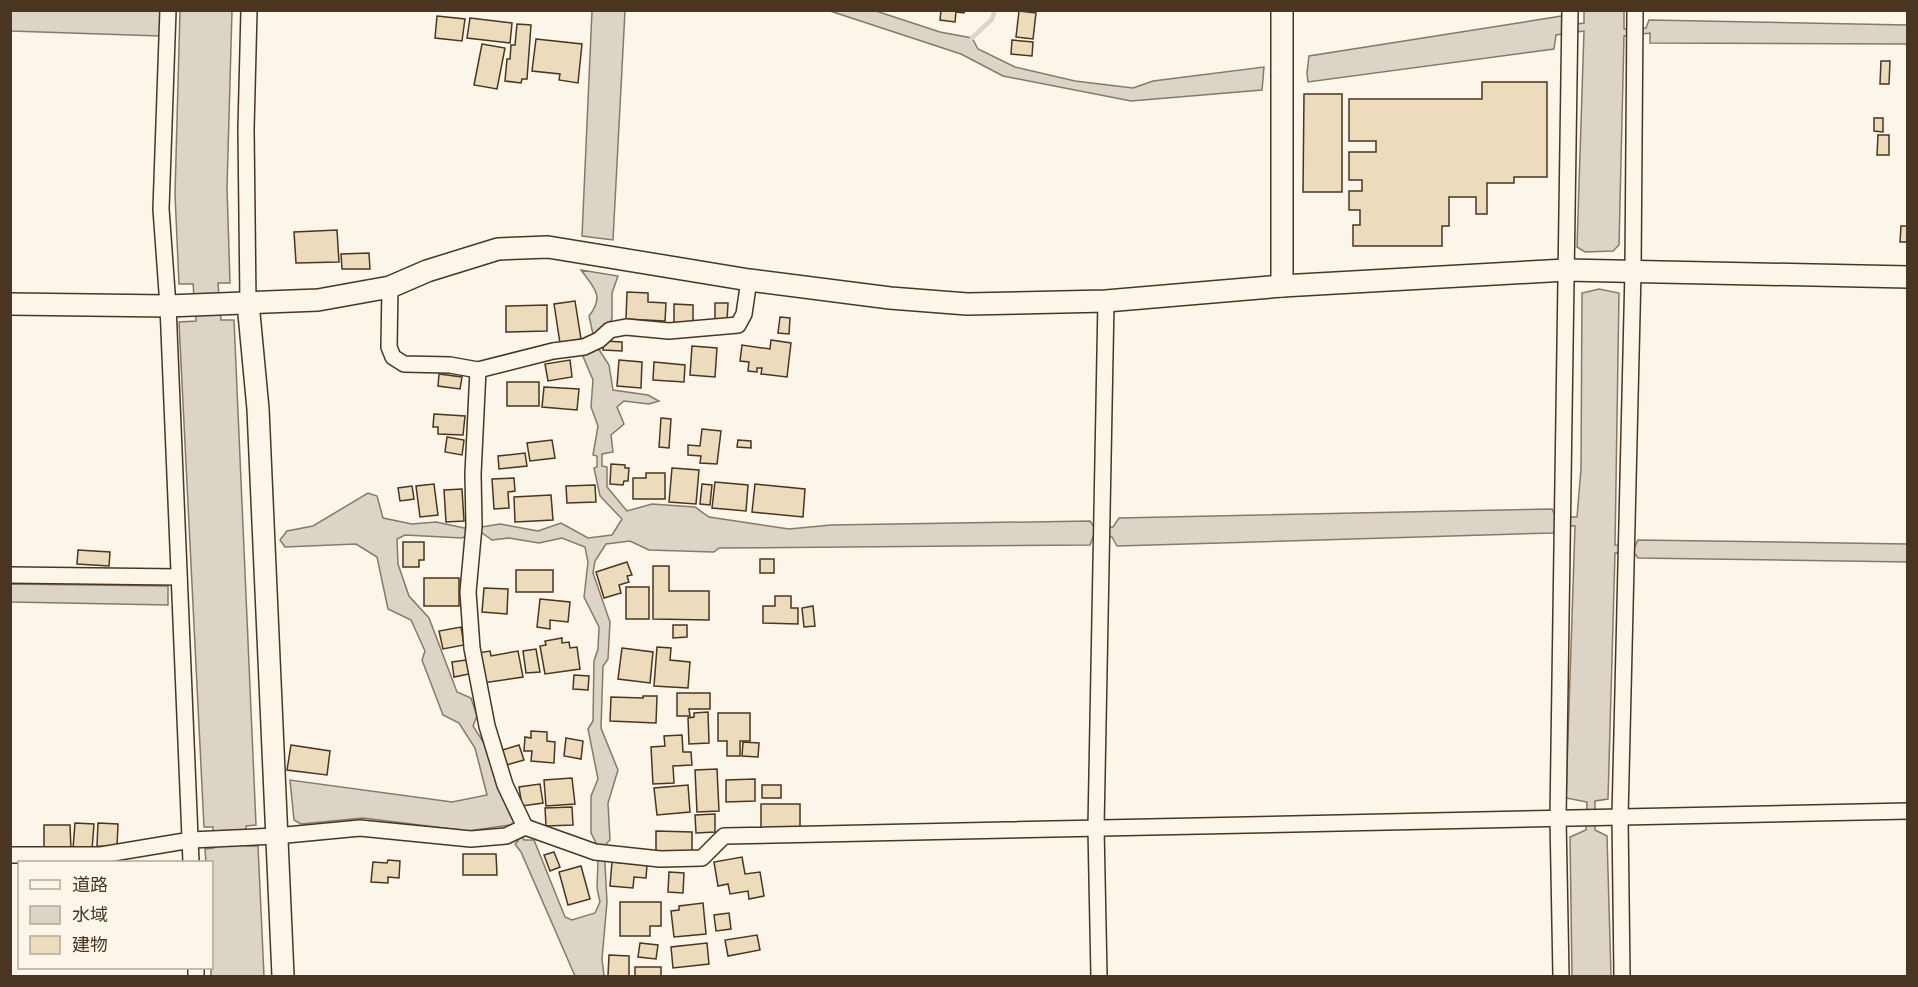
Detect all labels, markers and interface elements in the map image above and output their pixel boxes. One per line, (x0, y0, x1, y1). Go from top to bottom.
legend (18, 861, 213, 969)
text: 道路 (72, 875, 108, 895)
text: 水域 (72, 905, 108, 925)
text: 建物 (72, 935, 108, 955)

